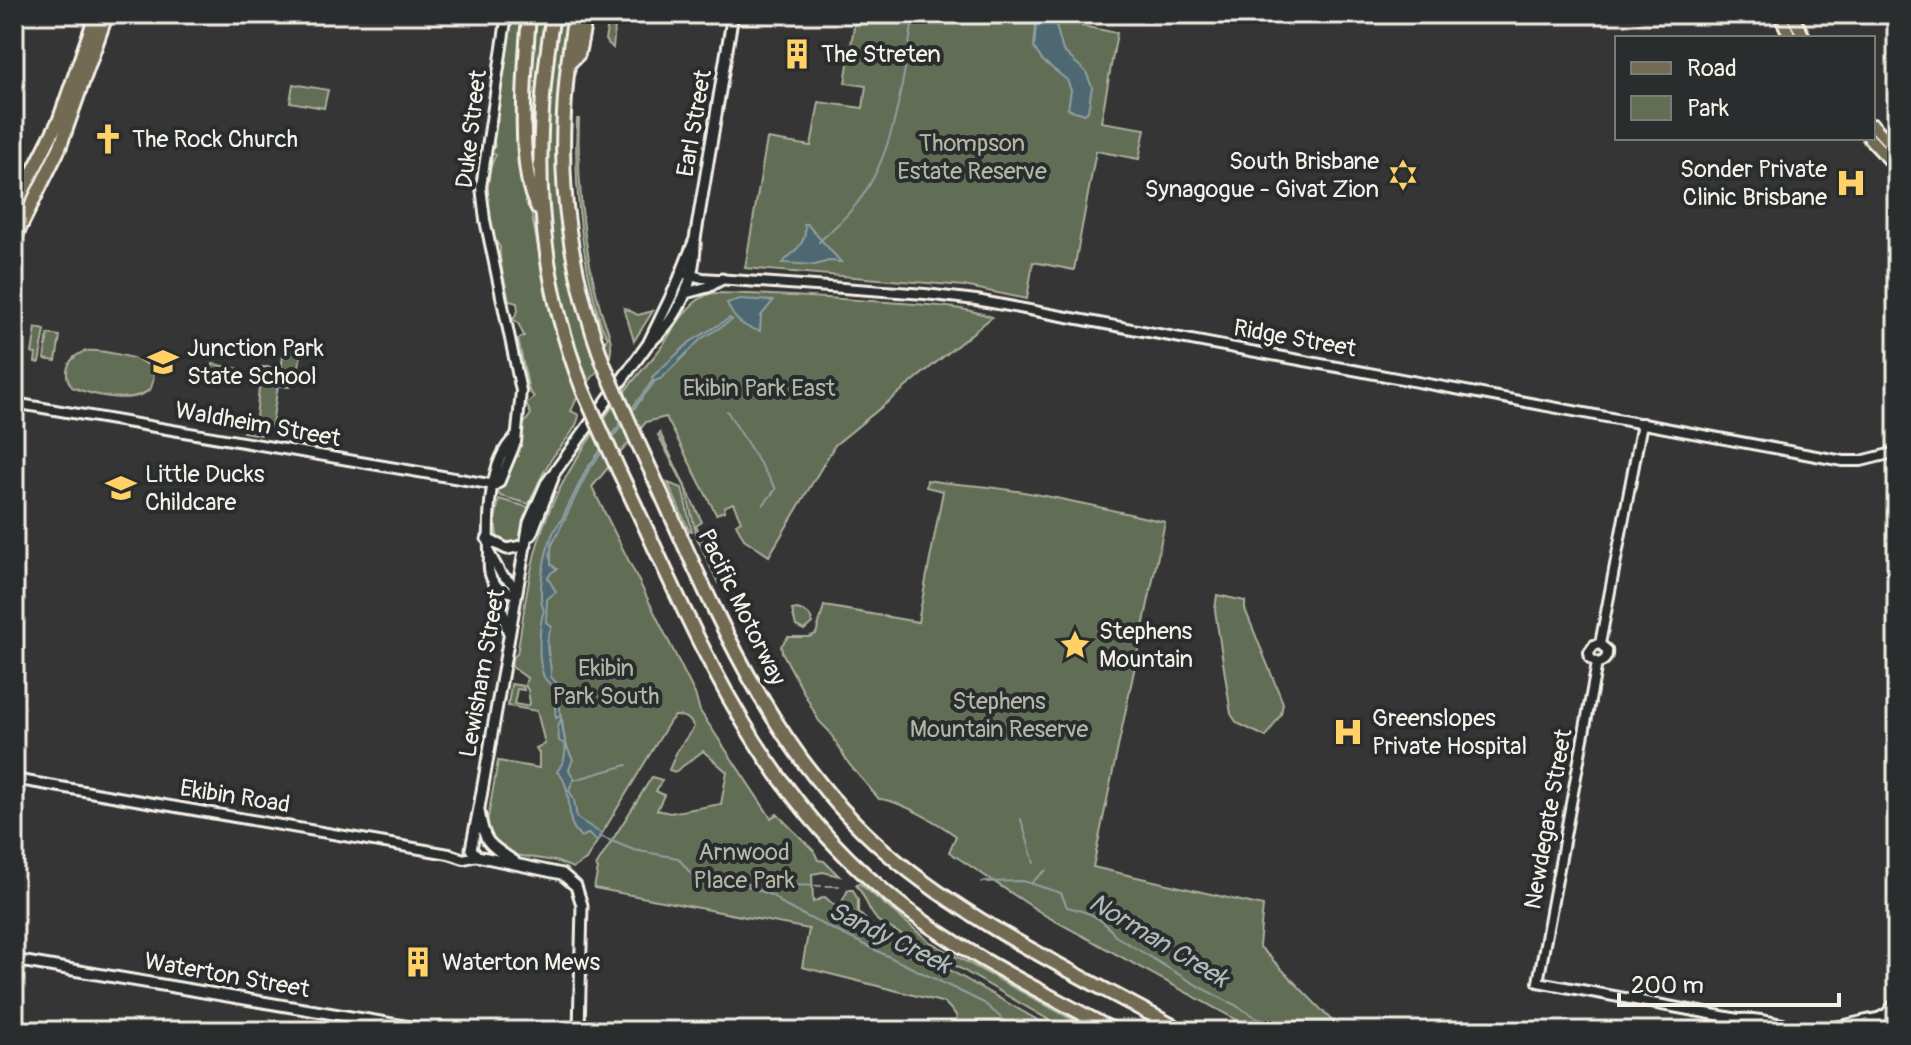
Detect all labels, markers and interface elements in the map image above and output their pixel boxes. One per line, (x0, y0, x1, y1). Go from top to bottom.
legend (1615, 36, 1875, 140)
building icon: The Streten (780, 37, 814, 71)
place label: The Streten (821, 40, 941, 69)
text: Road (1687, 54, 1737, 83)
street label: Earl Street (671, 67, 718, 179)
street label: Duke Street (450, 68, 493, 190)
text: Park (1687, 94, 1729, 123)
church icon: The Rock Church (91, 122, 125, 156)
place label: The Rock Church (132, 125, 298, 154)
park label: Thompson Estate Reserve (897, 129, 1047, 186)
place label: South Brisbane Synagogue - Givat Zion (1145, 147, 1379, 204)
place label: Sonder Private Clinic Brisbane (1680, 155, 1827, 212)
synagogue icon: South Brisbane Synagogue - Givat Zion (1386, 158, 1420, 192)
hospital icon: Sonder Private Clinic Brisbane (1834, 166, 1868, 200)
street label: Ridge Street (1231, 313, 1359, 364)
place label: Junction Park State School (187, 334, 324, 391)
school or university icon: Junction Park State School (146, 345, 180, 379)
park label: Ekibin Park East (683, 374, 836, 403)
street label: Waldheim Street (173, 396, 343, 453)
place label: Little Ducks Childcare (145, 460, 265, 517)
school or university icon: Little Ducks Childcare (104, 471, 138, 505)
street label: Pacific Motorway (691, 524, 792, 690)
street label: Lewisham Street (453, 586, 512, 760)
place label: Stephens Mountain (1099, 617, 1193, 674)
place icon: Stephens Mountain (1058, 628, 1092, 662)
park label: Ekibin Park South (552, 654, 660, 711)
park label: Stephens Mountain Reserve (910, 687, 1089, 744)
place label: Greenslopes Private Hospital (1372, 704, 1527, 761)
hospital icon: Greenslopes Private Hospital (1331, 715, 1365, 749)
street label: Newdegate Street (1518, 726, 1579, 911)
street label: Ekibin Road (178, 773, 292, 820)
park label: Arnwood Place Park (693, 838, 795, 895)
water label: Norman Creek (1083, 887, 1236, 996)
water label: Sandy Creek (823, 895, 958, 982)
building icon: Waterton Mews (401, 945, 435, 979)
street label: Waterton Street (142, 947, 312, 1004)
place label: Waterton Mews (442, 948, 600, 977)
scale bar (1619, 957, 1839, 1007)
text: 200 m (1631, 971, 1704, 1000)

